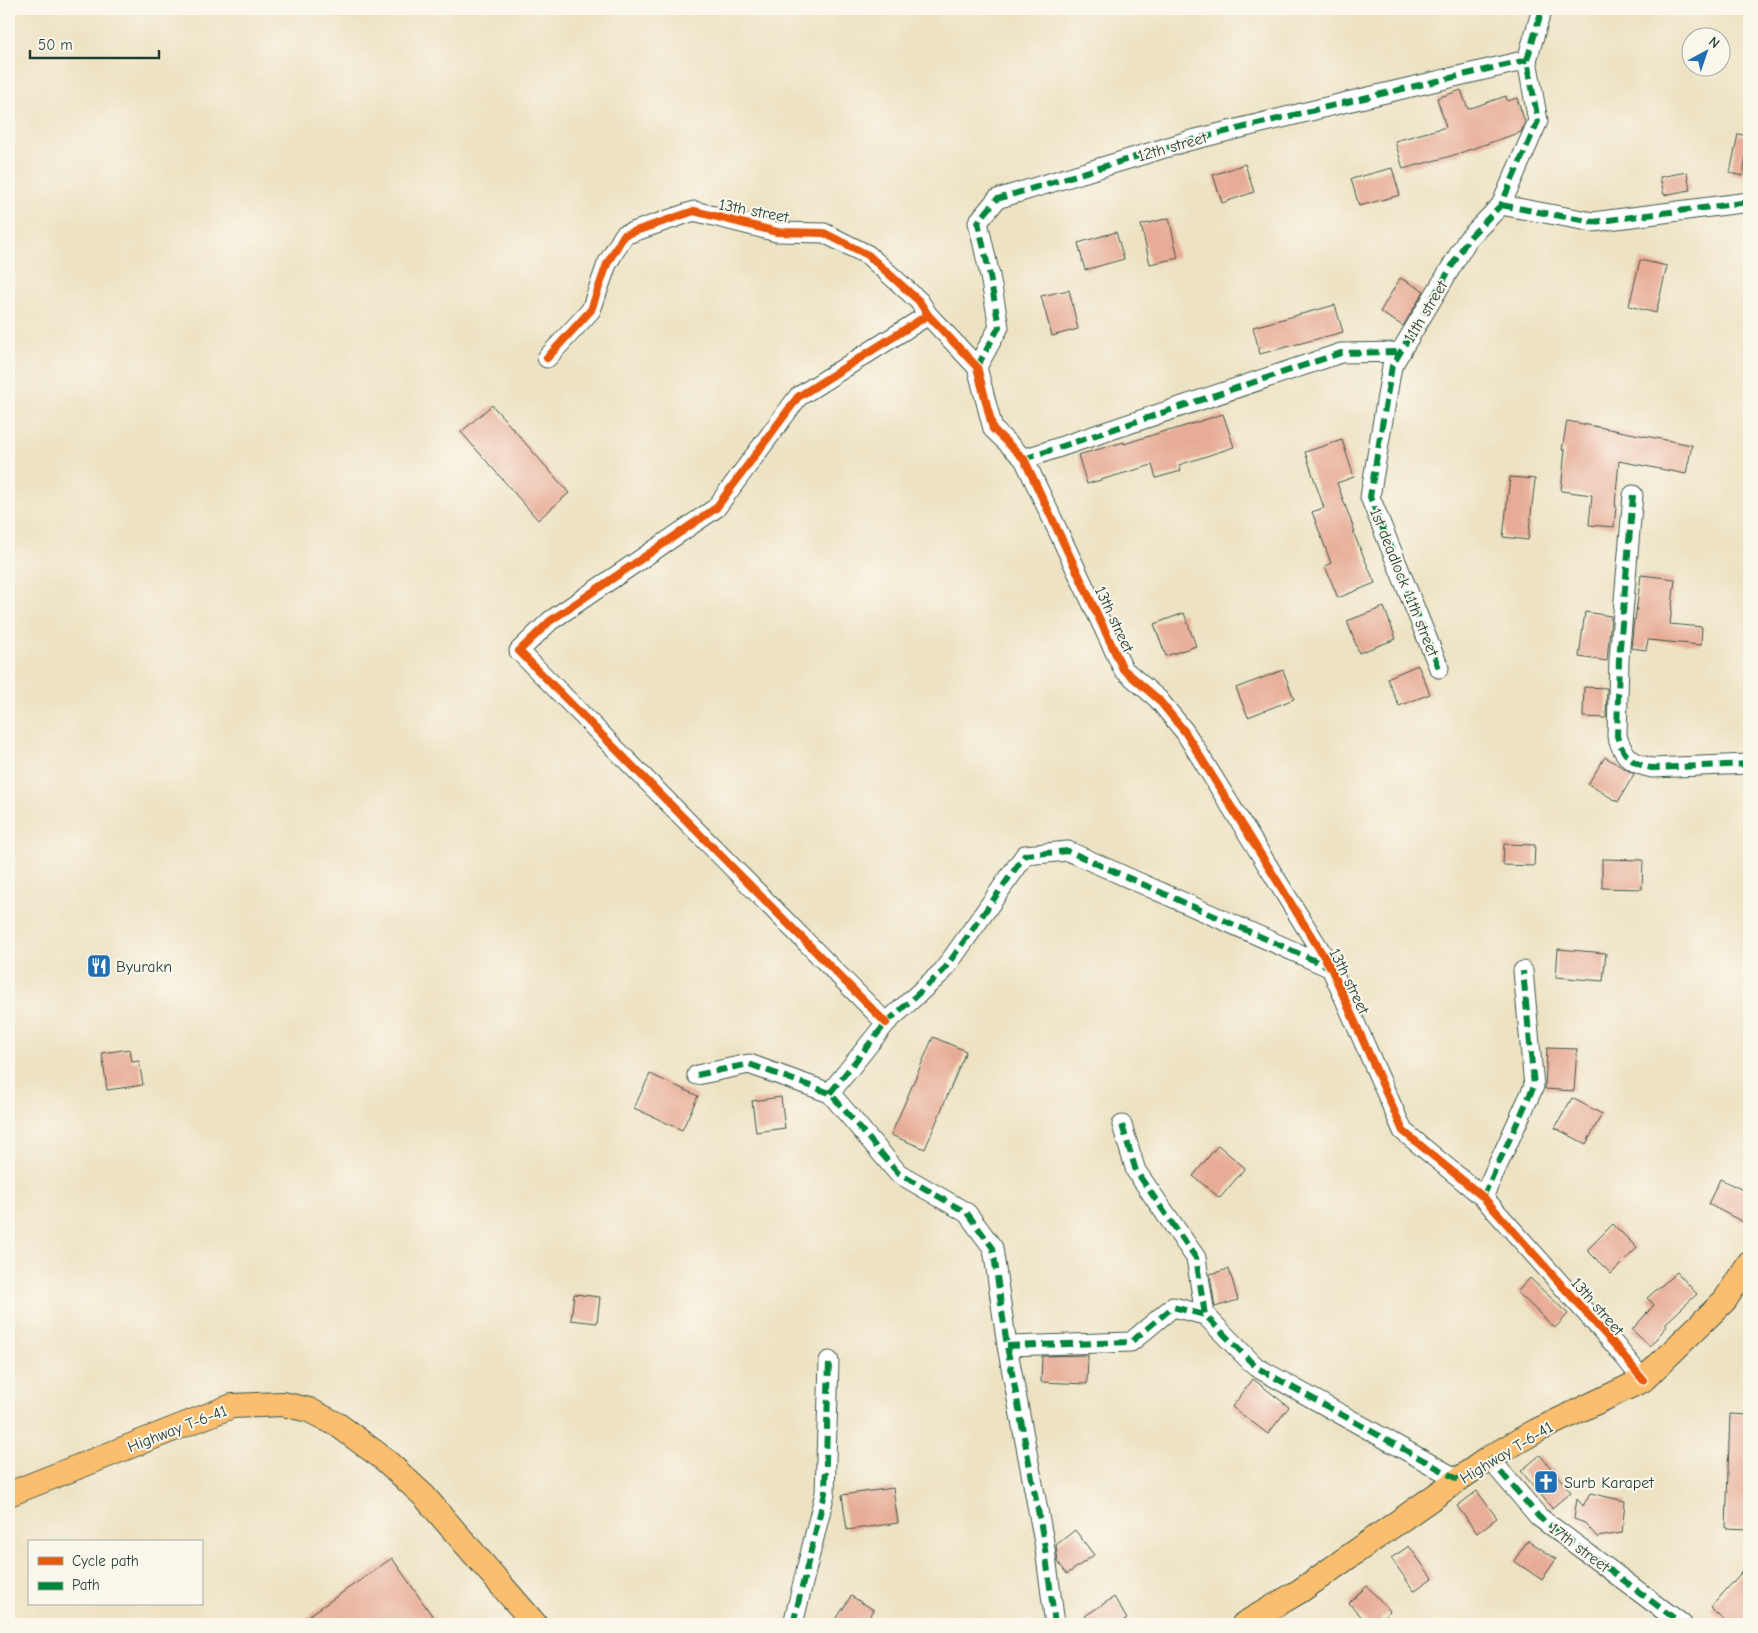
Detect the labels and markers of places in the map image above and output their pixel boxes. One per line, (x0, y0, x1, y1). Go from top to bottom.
restaurant icon: Byurakn (86, 953, 112, 979)
place label: Byurakn (116, 958, 172, 976)
church icon: Surb Karapet (1533, 1469, 1559, 1495)
place label: Surb Karapet (1564, 1474, 1654, 1492)

